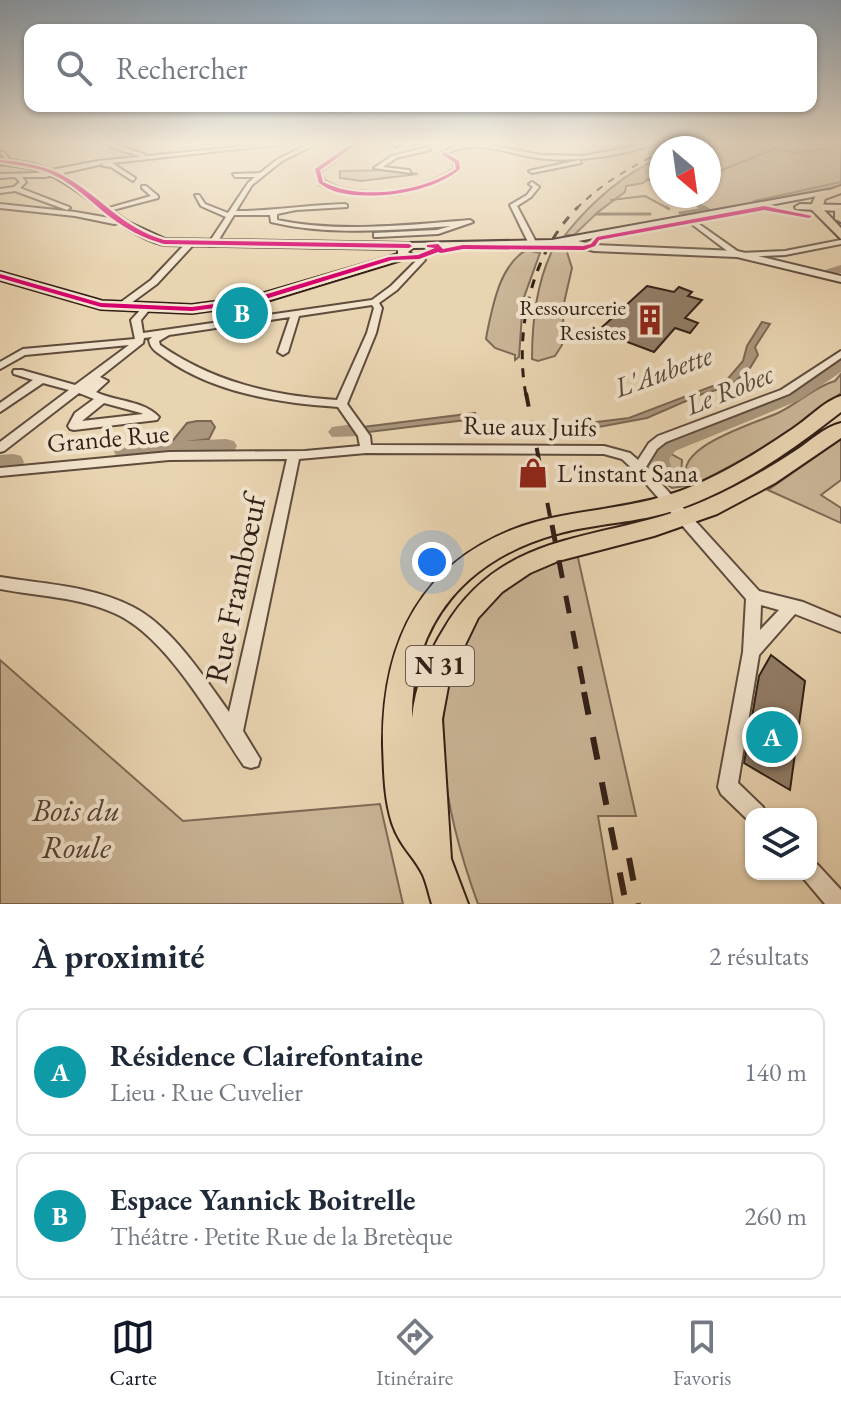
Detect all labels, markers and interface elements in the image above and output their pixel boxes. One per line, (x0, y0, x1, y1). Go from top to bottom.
search box (24, 24, 817, 112)
icon: search (52, 46, 96, 90)
text: Rechercher (116, 49, 248, 88)
north arrow (649, 136, 721, 208)
pin: B (216, 283, 268, 343)
place label: Ressourcerie Resistes (519, 293, 626, 347)
building icon: Ressourcerie Resistes (633, 303, 667, 337)
water label: L'Aubette (608, 337, 717, 406)
water label: Le Robec (679, 355, 779, 423)
street label: Rue aux Juifs (463, 408, 597, 444)
street label: Grande Rue (45, 416, 171, 460)
shop icon: L'instant Sana (516, 456, 550, 490)
place label: L'instant Sana (557, 456, 699, 490)
street label: Rue Frambœuf (195, 487, 276, 687)
your location (412, 542, 452, 582)
road number: N 31 (406, 646, 474, 686)
pin: A (746, 707, 798, 767)
park label: Bois du Roule (31, 789, 120, 868)
map controls (745, 808, 817, 880)
button: layers (745, 808, 817, 880)
text: À proximité (32, 934, 205, 978)
text: 2 résultats (709, 939, 809, 973)
text: Résidence Clairefontaine (110, 1036, 423, 1075)
text: A (51, 1055, 69, 1089)
text: 140 m (744, 1055, 807, 1089)
text: Lieu · Rue Cuvelier (110, 1075, 303, 1109)
text: Espace Yannick Boitrelle (110, 1180, 416, 1219)
text: B (52, 1199, 68, 1233)
text: 260 m (744, 1199, 807, 1233)
text: Théâtre · Petite Rue de la Bretèque (110, 1219, 453, 1253)
tab: Carte (110, 1315, 157, 1392)
tab: Itinéraire (376, 1315, 453, 1392)
tab: Favoris (673, 1315, 731, 1392)

